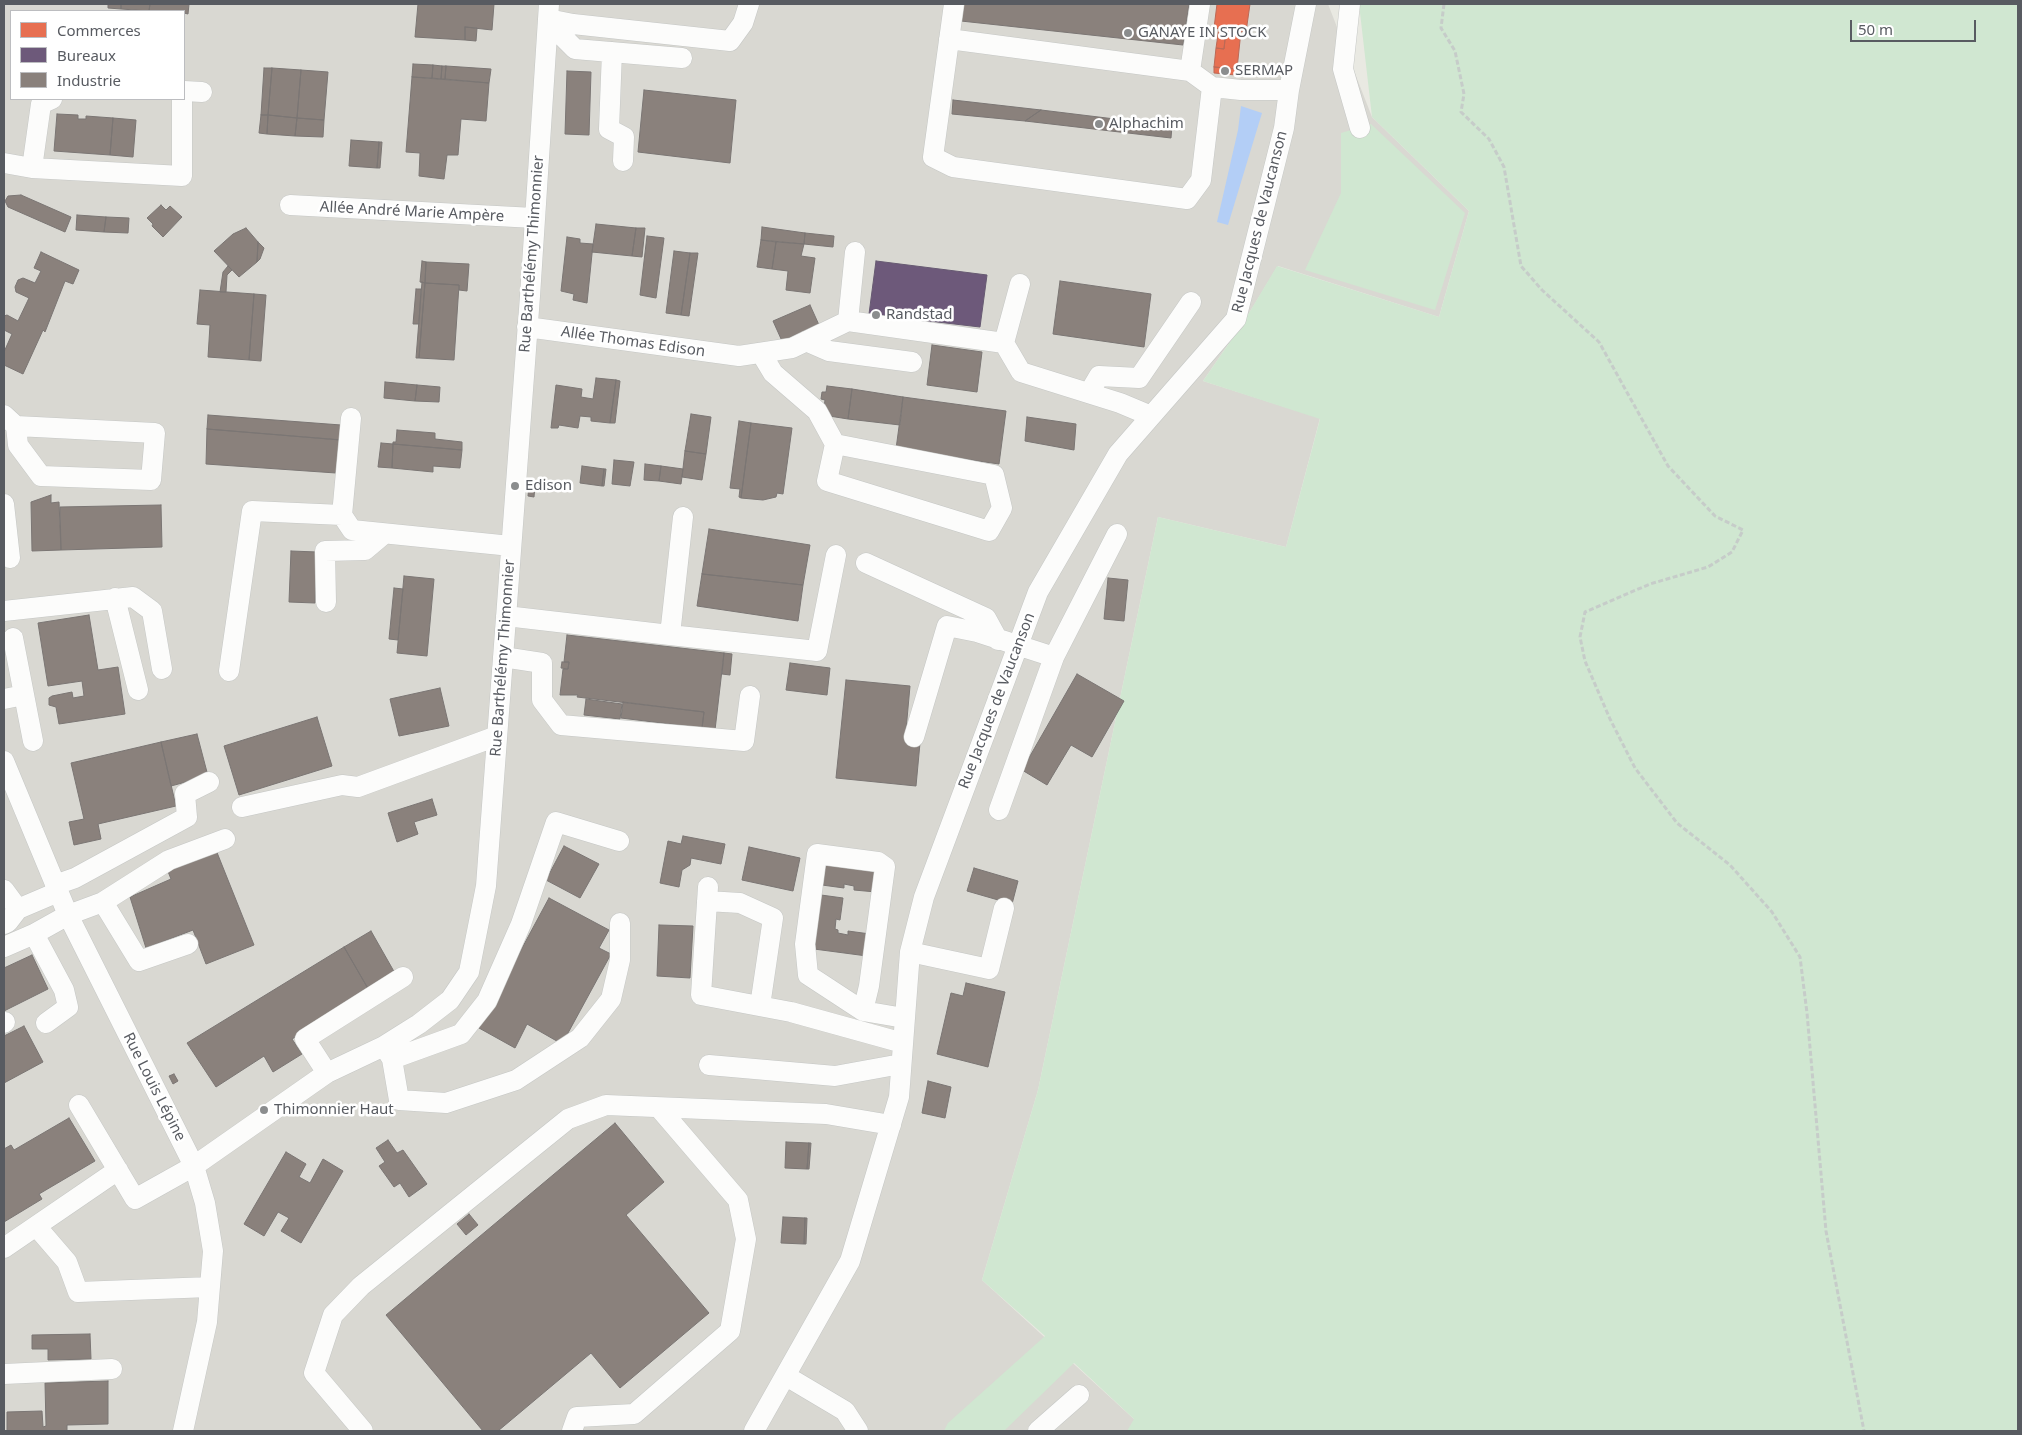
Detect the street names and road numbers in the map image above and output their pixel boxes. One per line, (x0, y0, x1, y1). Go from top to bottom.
street label: Rue Jacques de Vaucanson (1229, 129, 1291, 315)
street label: Rue Barthélémy Thimonnier (516, 155, 548, 353)
street label: Allée André Marie Ampère (319, 198, 505, 226)
street label: Allée Thomas Edison (560, 323, 706, 361)
street label: Rue Barthélémy Thimonnier (487, 559, 519, 757)
street label: Rue Jacques de Vaucanson (955, 610, 1039, 792)
street label: Rue Louis Lépine (119, 1030, 189, 1144)

